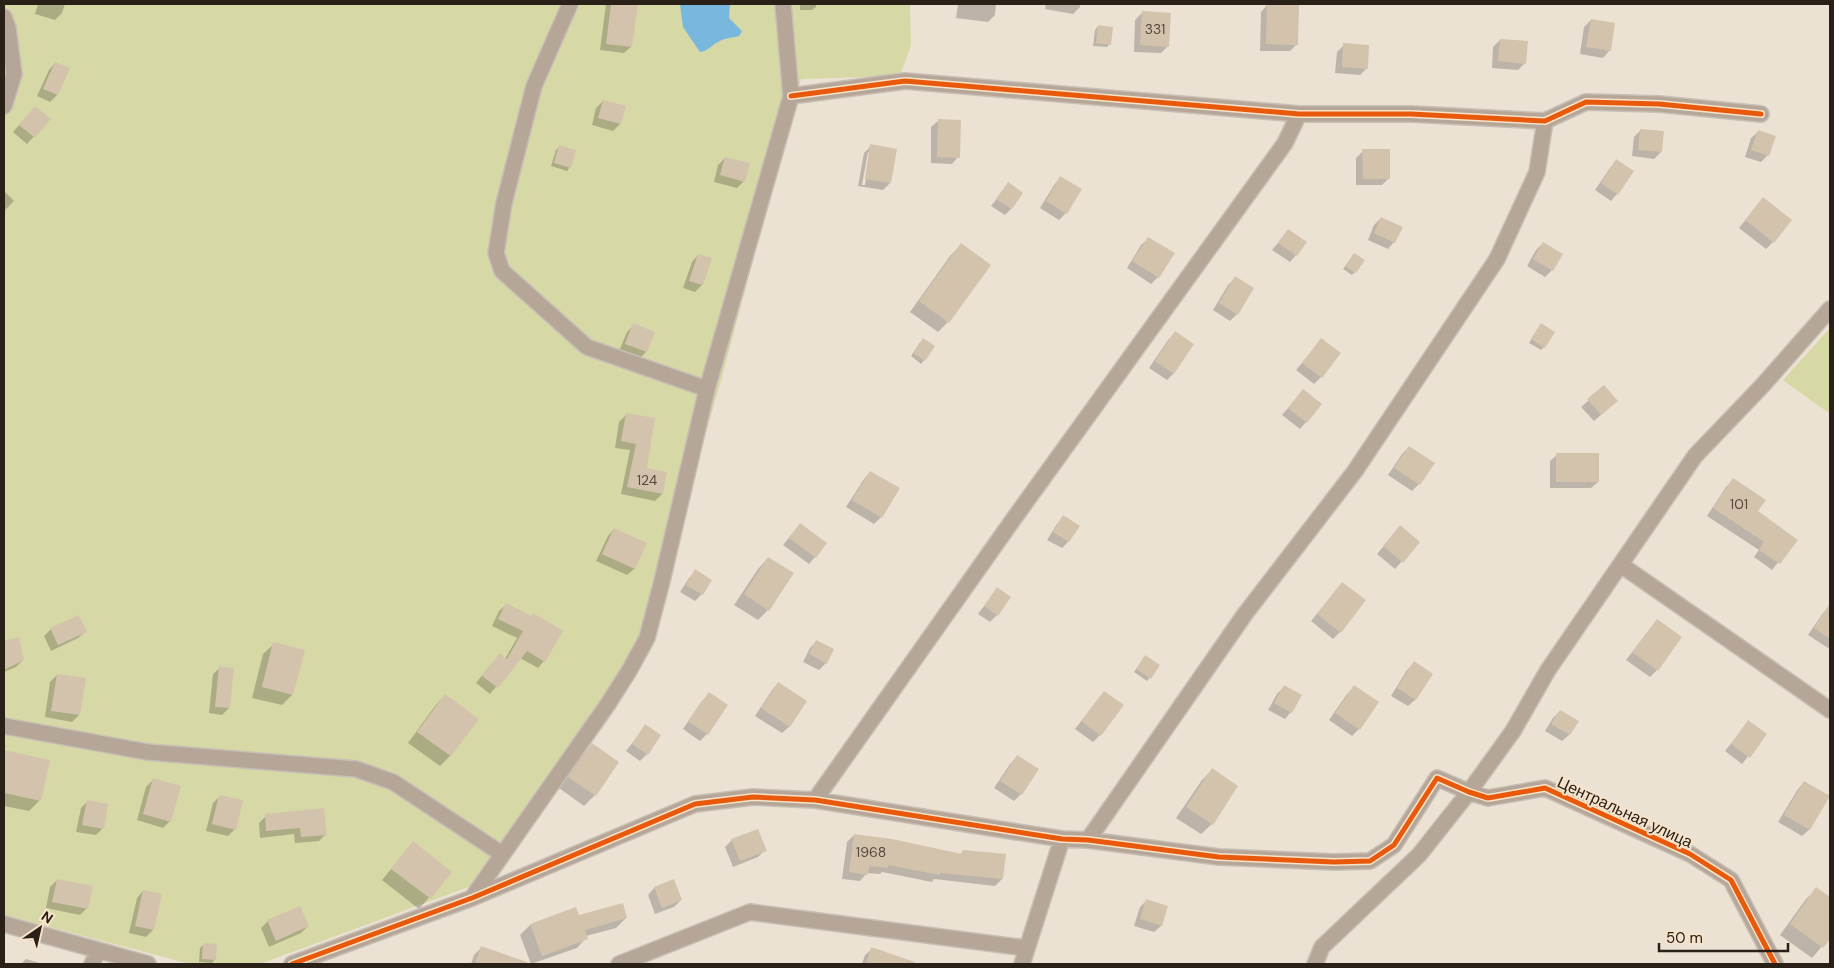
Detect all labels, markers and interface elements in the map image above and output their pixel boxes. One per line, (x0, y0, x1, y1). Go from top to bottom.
house number: 331 (1145, 20, 1165, 38)
house number: 124 (637, 471, 658, 489)
house number: 101 (1730, 495, 1748, 513)
street label: Центральная улица (1554, 771, 1696, 853)
house number: 1968 (856, 843, 886, 861)
north arrow (15, 903, 65, 953)
text: N (38, 907, 57, 928)
scale bar (1659, 920, 1788, 952)
text: 50 m (1666, 928, 1703, 948)

